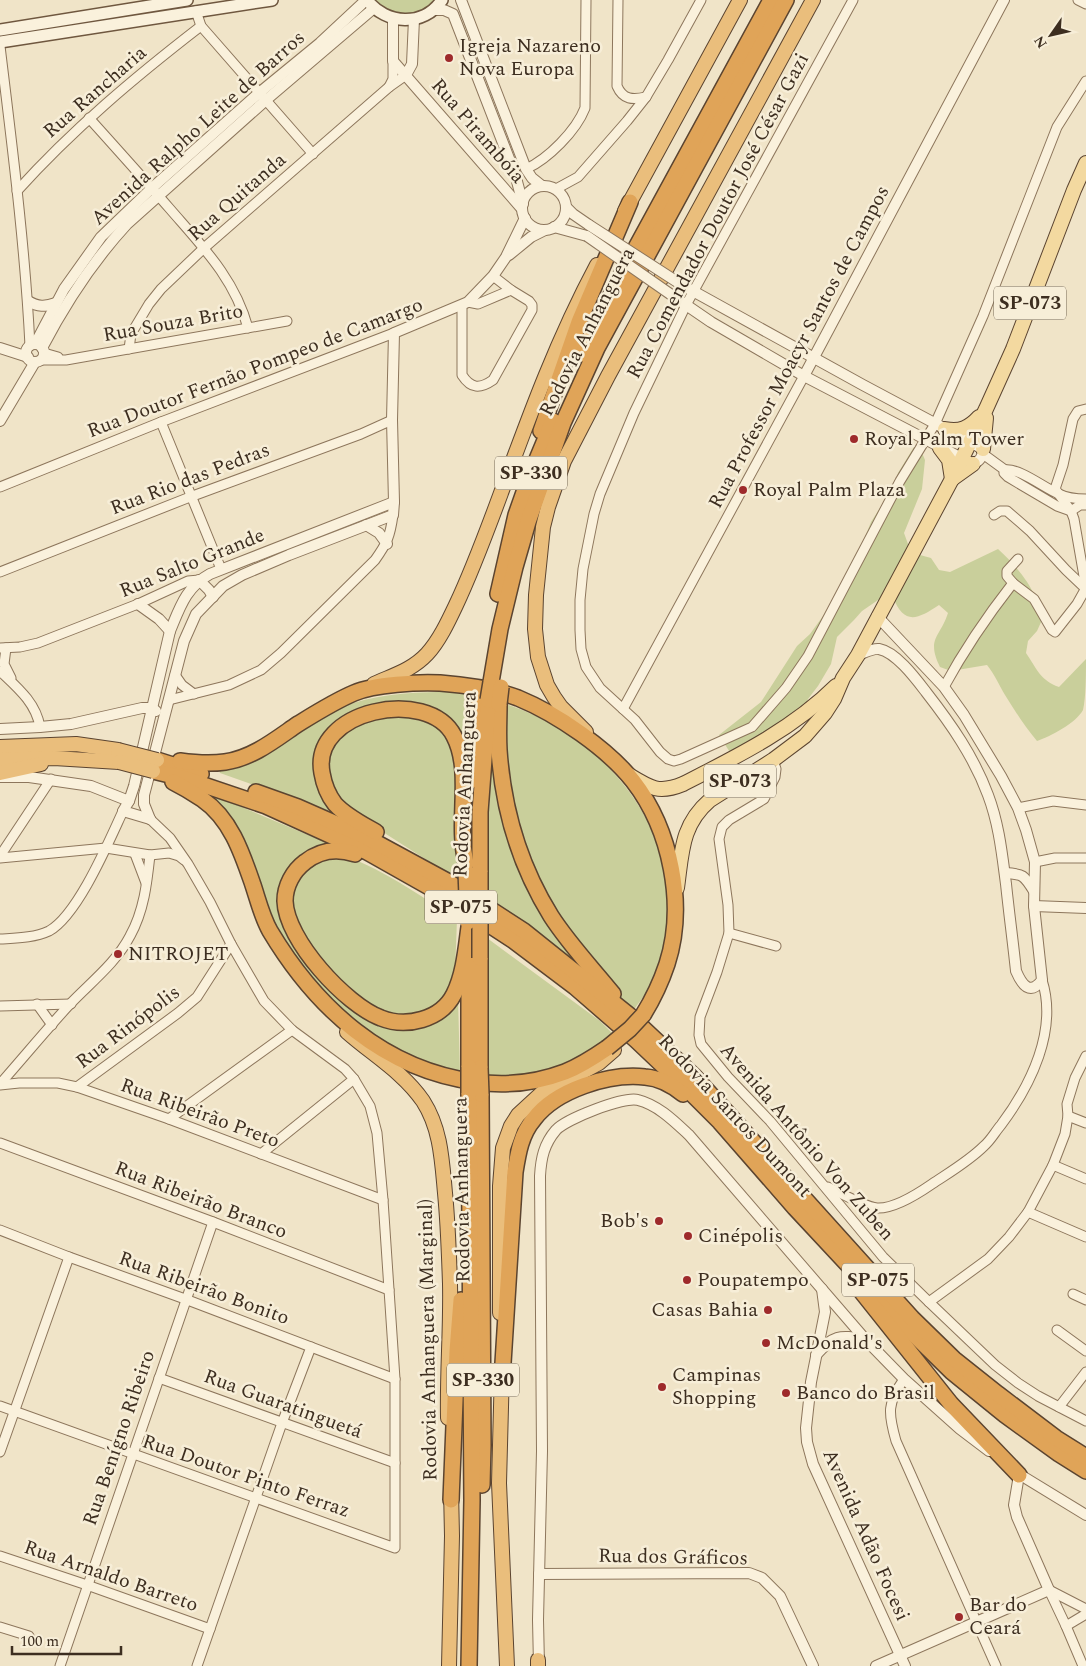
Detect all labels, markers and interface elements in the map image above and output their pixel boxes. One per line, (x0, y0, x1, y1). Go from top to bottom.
north arrow (1026, 10, 1076, 60)
street label: Avenida Ralpho Leite de Barros (84, 23, 312, 233)
place label: Igreja Nazareno Nova Europa (459, 31, 601, 84)
text: N (1029, 31, 1053, 53)
street label: Rua Rancharia (36, 38, 154, 146)
street label: Rua Comendador Doutor José César Gazi (619, 48, 817, 384)
marker: Igreja Nazareno Nova Europa (443, 52, 455, 64)
street label: Rua Pirambóia (424, 72, 533, 191)
street label: Rua Quitanda (181, 145, 293, 248)
street label: Rua Professor Moacyr Santos de Campos (701, 180, 897, 514)
street label: Rodovia Anhanguera (531, 242, 643, 422)
road number: SP-073 (994, 286, 1066, 320)
street label: Rua Doutor Fernão Pompeo de Camargo (83, 290, 427, 446)
street label: Rua Souza Brito (101, 296, 245, 350)
place label: Royal Palm Tower (864, 424, 1024, 454)
marker: Royal Palm Tower (848, 433, 860, 445)
street label: Rua Rio das Pedras (106, 435, 274, 523)
road number: SP-330 (495, 456, 567, 489)
place label: Royal Palm Plaza (753, 475, 905, 505)
marker: Royal Palm Plaza (737, 484, 749, 496)
street label: Rua Salto Grande (115, 520, 269, 606)
street label: Rodovia Anhanguera (445, 690, 485, 878)
road number: SP-073 (704, 764, 776, 798)
road number: SP-075 (425, 890, 497, 924)
place label: NITROJET (128, 939, 229, 969)
marker: NITROJET (112, 948, 124, 960)
street label: Rua Rinópolis (69, 978, 187, 1076)
street label: Rodovia Santos Dumont (651, 1027, 819, 1205)
street label: Avenida Antônio Von Zuben (713, 1037, 901, 1247)
street label: Rua Ribeirão Preto (116, 1070, 284, 1156)
street label: Rodovia Anhanguera (445, 1097, 479, 1283)
street label: Rua Ribeirão Branco (110, 1153, 292, 1247)
street label: Rodovia Anhanguera (Marginal) (411, 1199, 445, 1481)
place label: Bob's (600, 1206, 649, 1236)
marker: Bob's (653, 1215, 665, 1227)
place label: Cinépolis (698, 1221, 783, 1251)
marker: Cinépolis (682, 1230, 694, 1242)
street label: Rua Ribeirão Bonito (115, 1243, 293, 1333)
road number: SP-075 (842, 1264, 914, 1296)
place label: Poupatempo (697, 1265, 809, 1295)
marker: Poupatempo (681, 1274, 693, 1286)
place label: Casas Bahia (651, 1295, 758, 1325)
marker: Casas Bahia (762, 1304, 774, 1316)
place label: McDonald's (776, 1328, 883, 1358)
marker: McDonald's (760, 1337, 772, 1349)
street label: Rua Benígno Ribeiro (75, 1346, 163, 1530)
place label: Campinas Shopping (672, 1360, 761, 1413)
street label: Rua Guaratinguetá (199, 1361, 367, 1447)
road number: SP-330 (447, 1364, 519, 1396)
place label: Banco do Brasil (796, 1378, 935, 1408)
marker: Campinas Shopping (656, 1381, 668, 1393)
marker: Banco do Brasil (780, 1387, 792, 1399)
street label: Rua Doutor Pinto Ferraz (138, 1426, 354, 1526)
street label: Avenida Adão Focesi (815, 1444, 917, 1626)
street label: Rua Arnaldo Barreto (20, 1532, 202, 1620)
street label: Rua dos Gráficos (598, 1541, 748, 1573)
place label: Bar do Ceará (969, 1590, 1027, 1643)
marker: Bar do Ceará (953, 1611, 965, 1623)
scale bar (12, 1624, 121, 1656)
text: 100 m (20, 1630, 59, 1653)

